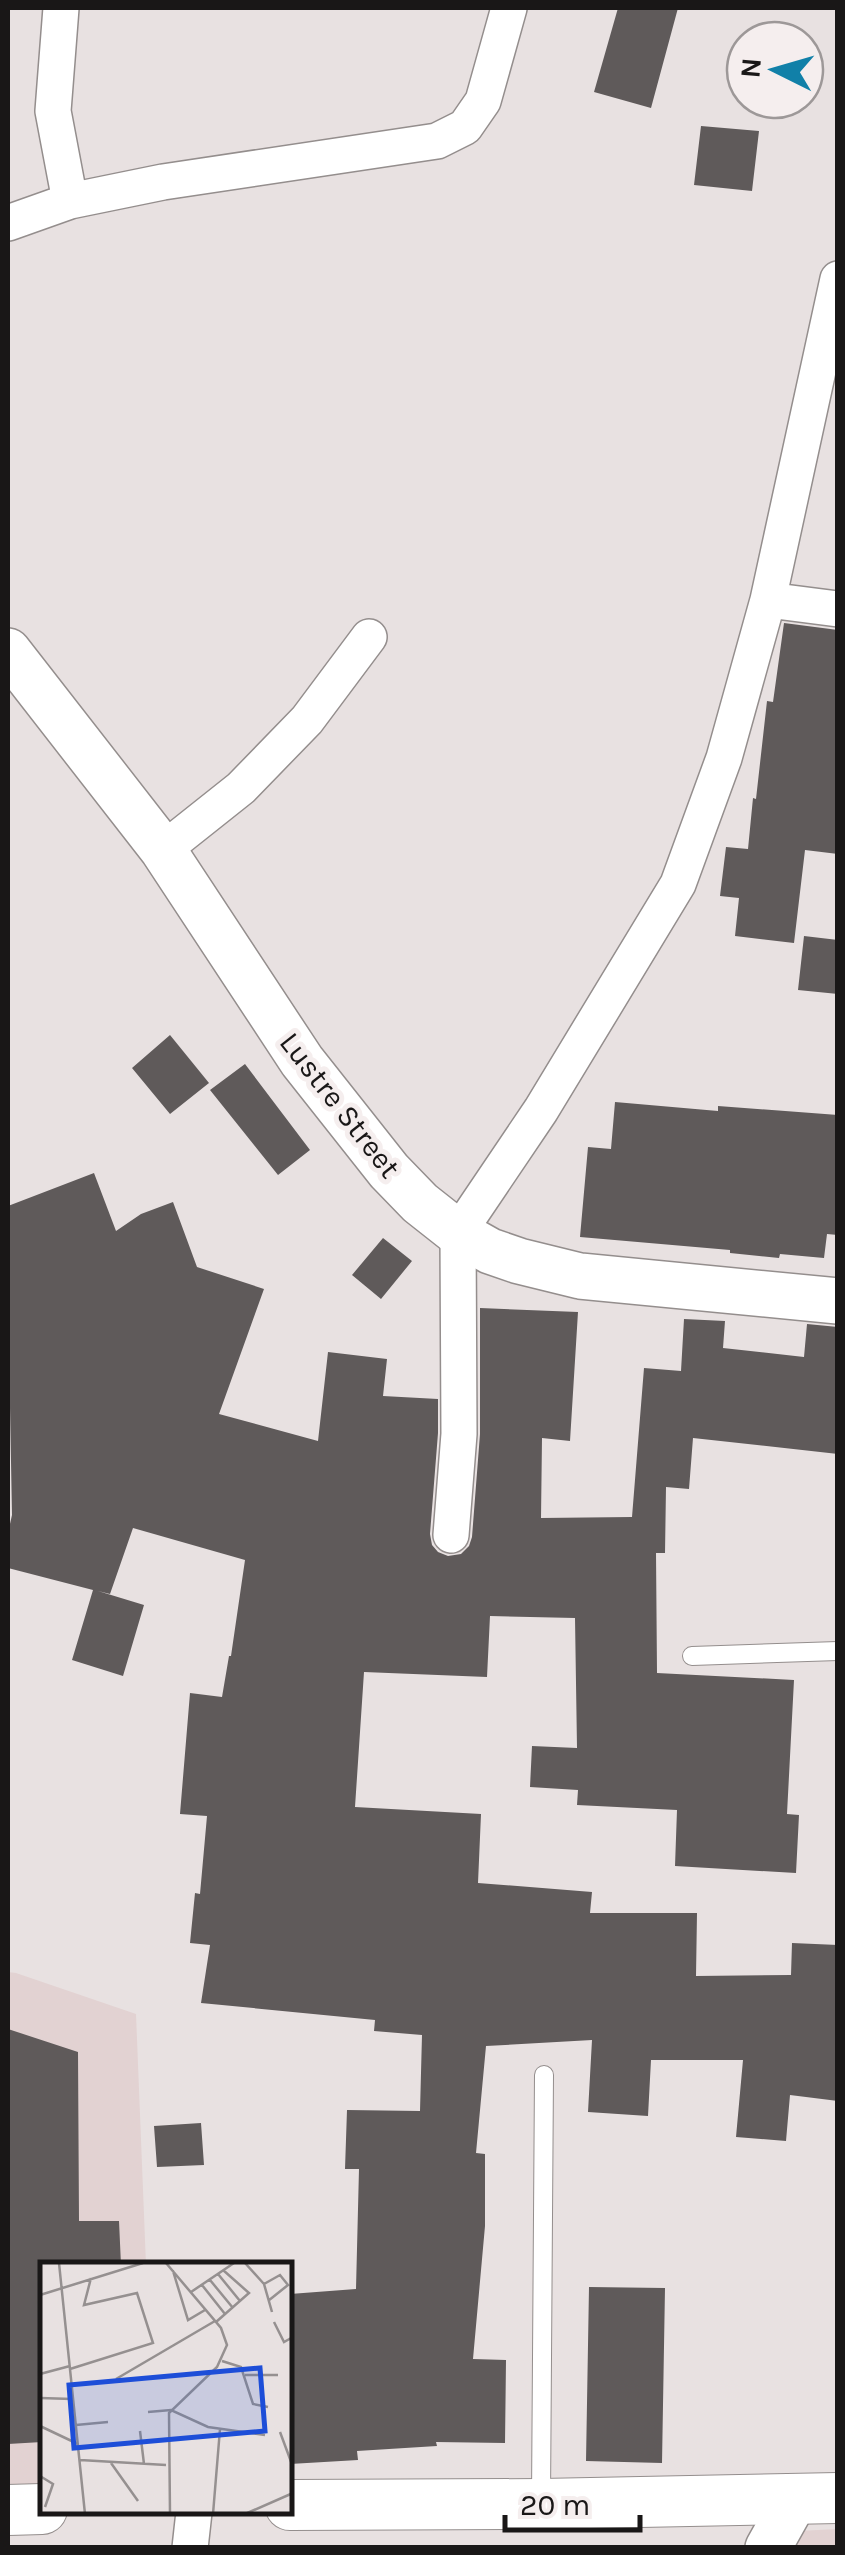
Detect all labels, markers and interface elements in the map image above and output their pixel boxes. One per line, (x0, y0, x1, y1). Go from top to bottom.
north arrow (725, 20, 825, 120)
text: N (733, 56, 768, 79)
street label: Lustre Street (272, 1025, 408, 1185)
inset map (40, 2262, 292, 2515)
scale bar (505, 2470, 640, 2532)
text: 20 m (520, 2487, 590, 2523)

